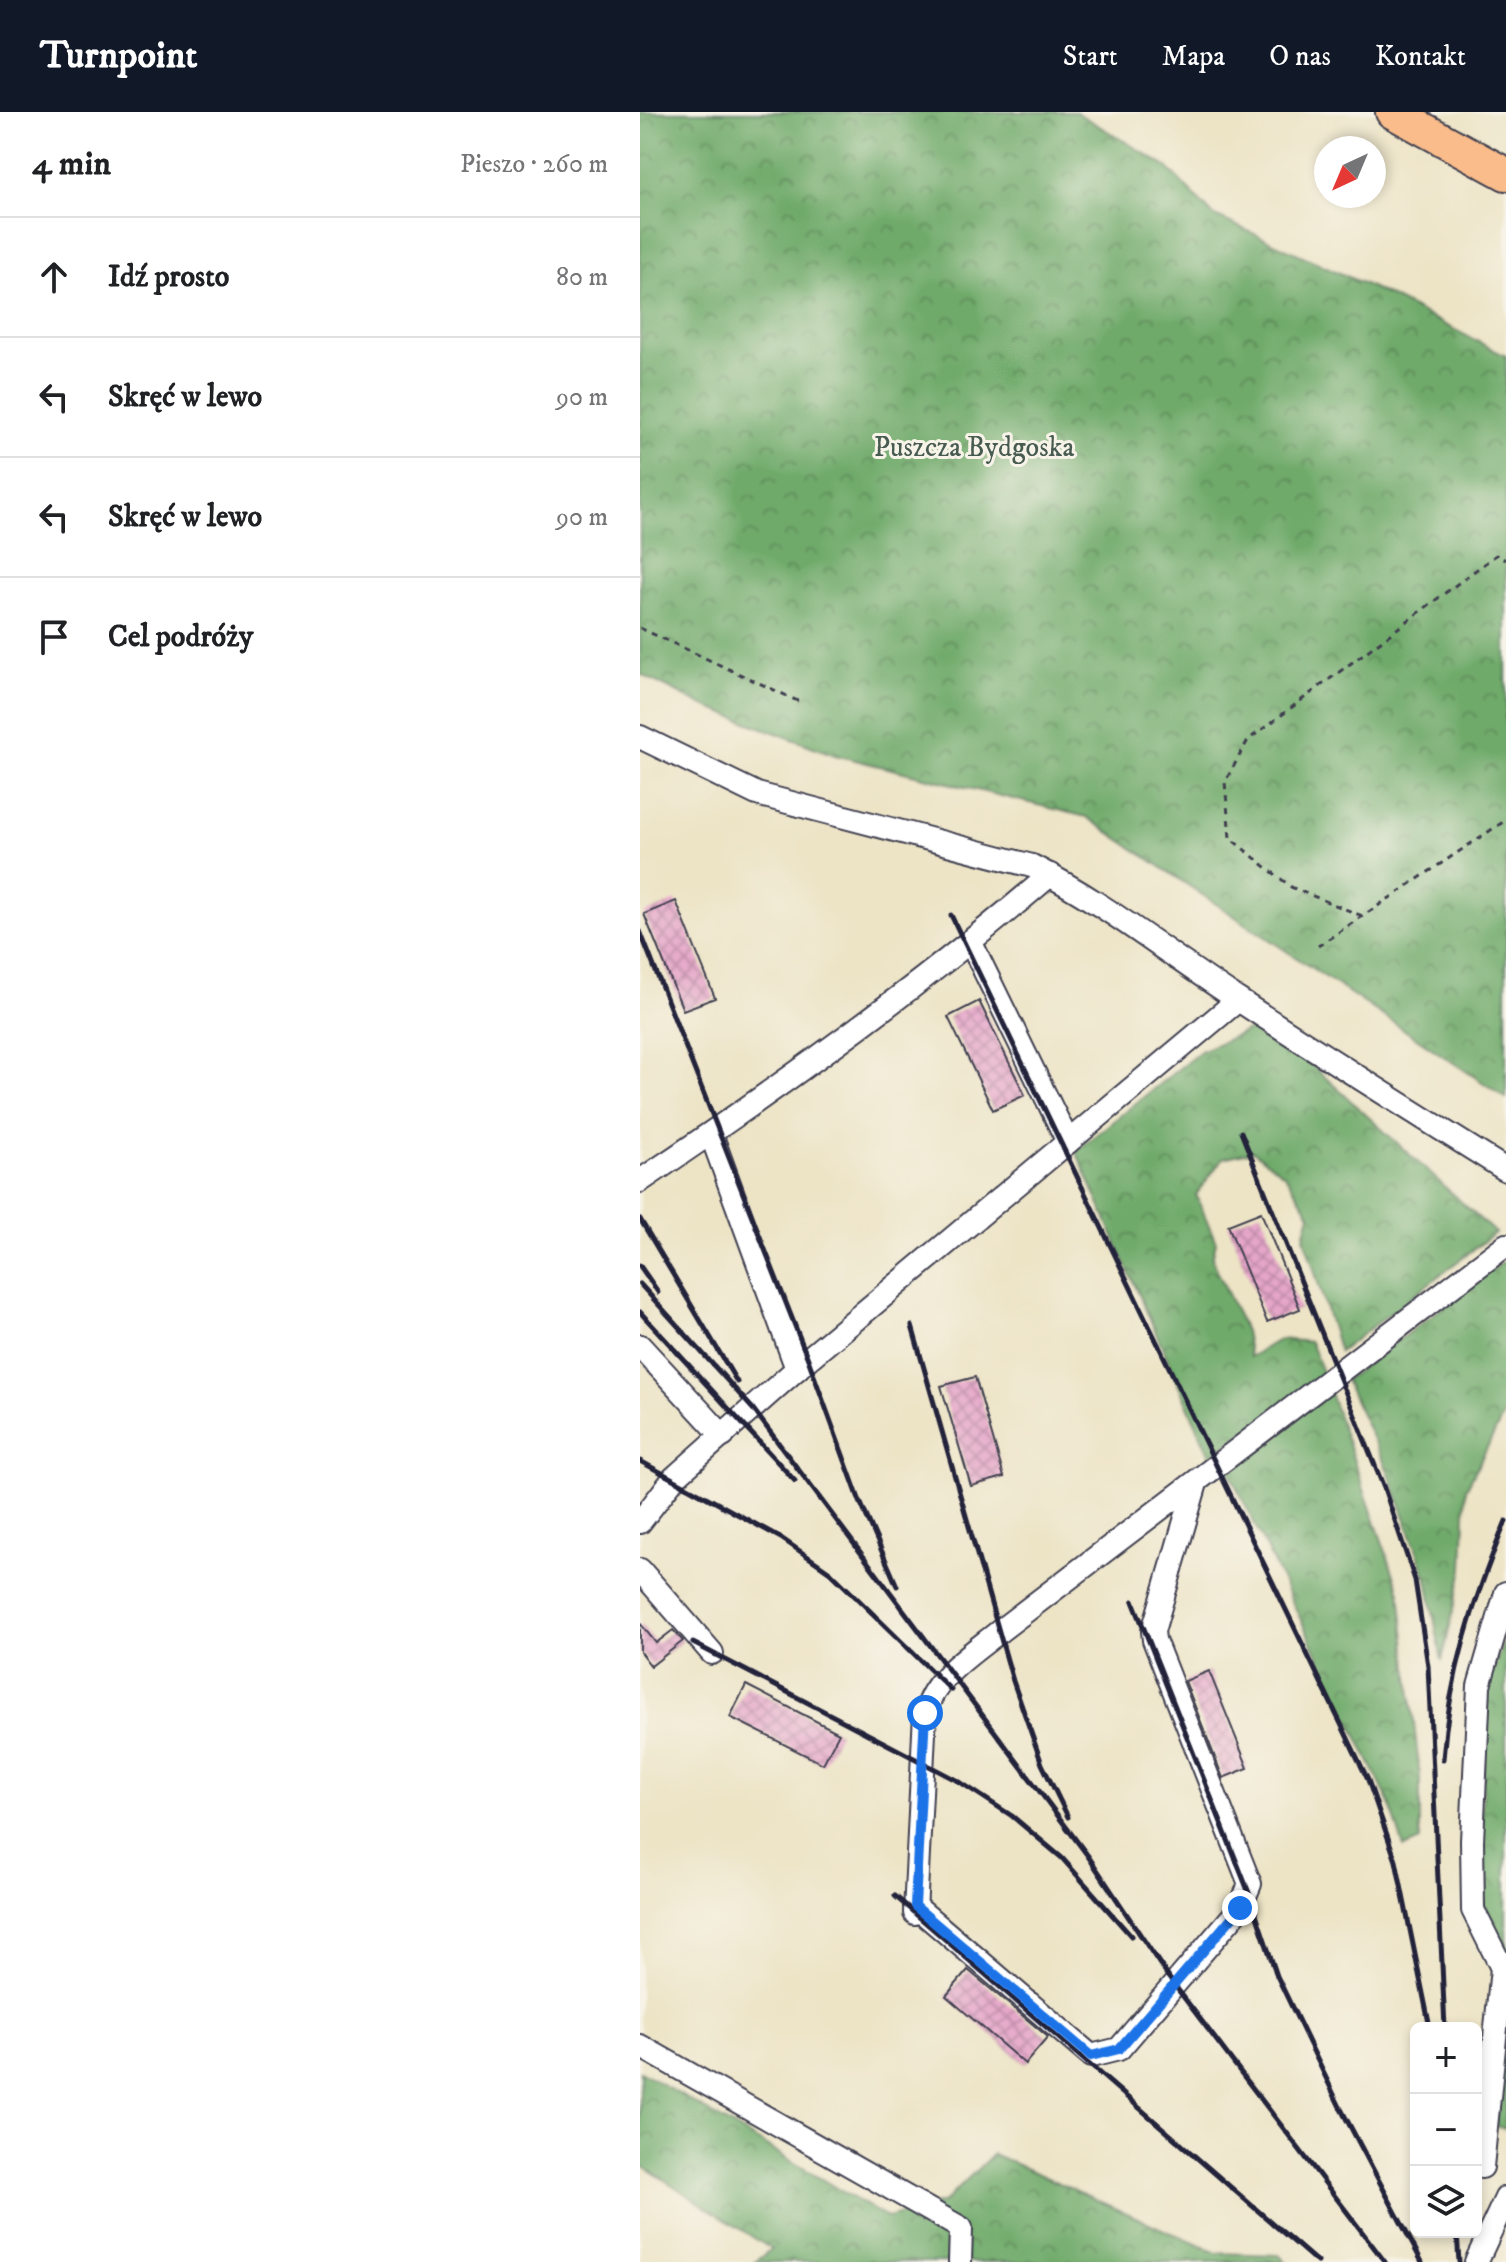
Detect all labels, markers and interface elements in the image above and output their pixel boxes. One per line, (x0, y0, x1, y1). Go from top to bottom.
text: Turnpoint (40, 32, 198, 80)
text: Start (1063, 39, 1118, 74)
text: Mapa (1162, 39, 1225, 74)
text: O nas (1269, 39, 1331, 74)
text: Kontakt (1375, 39, 1466, 74)
north arrow (1314, 136, 1386, 208)
text: 4 min (32, 143, 111, 185)
text: Pieszo · 260 m (460, 148, 608, 181)
icon: ahead (32, 255, 76, 299)
text: Idź prosto (108, 259, 229, 296)
text: 80 m (556, 261, 608, 294)
icon: left (32, 375, 76, 419)
text: Skręć w lewo (108, 379, 262, 416)
text: 90 m (556, 381, 608, 414)
park label: Puszcza Bydgoska (874, 430, 1074, 465)
icon: left (32, 495, 76, 539)
text: Skręć w lewo (108, 499, 262, 536)
text: 90 m (556, 501, 608, 534)
icon: arrive (32, 615, 76, 659)
text: Cel podróży (108, 619, 253, 656)
route start (907, 1695, 943, 1731)
route end (1222, 1890, 1258, 1926)
map controls (1410, 2022, 1482, 2238)
button: + (1410, 2022, 1482, 2094)
button: − (1410, 2094, 1482, 2166)
button: layers (1410, 2166, 1482, 2238)

